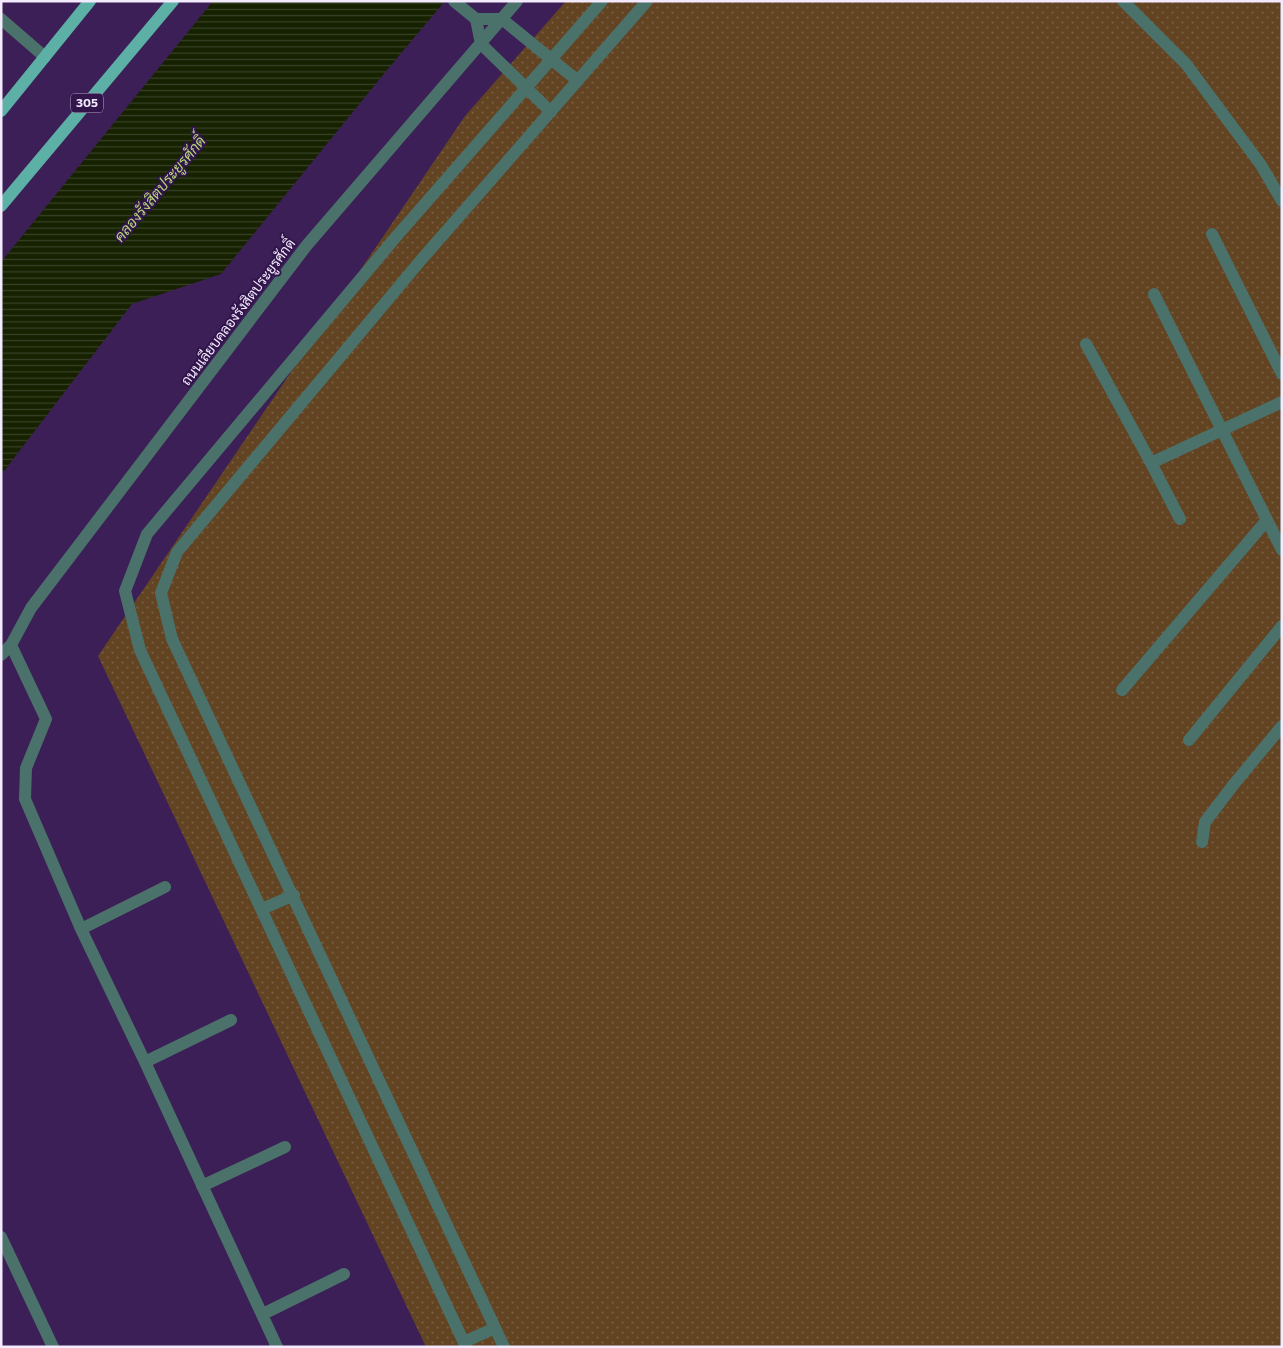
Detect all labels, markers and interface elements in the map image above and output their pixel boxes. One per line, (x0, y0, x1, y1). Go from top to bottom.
road number: 305 (71, 94, 103, 112)
water label: คลองรังสิตประยูรศักดิ์ (106, 126, 212, 246)
street label: ถนนเลียบคลองรังสิตประยูรศักดิ์ (174, 233, 300, 390)

